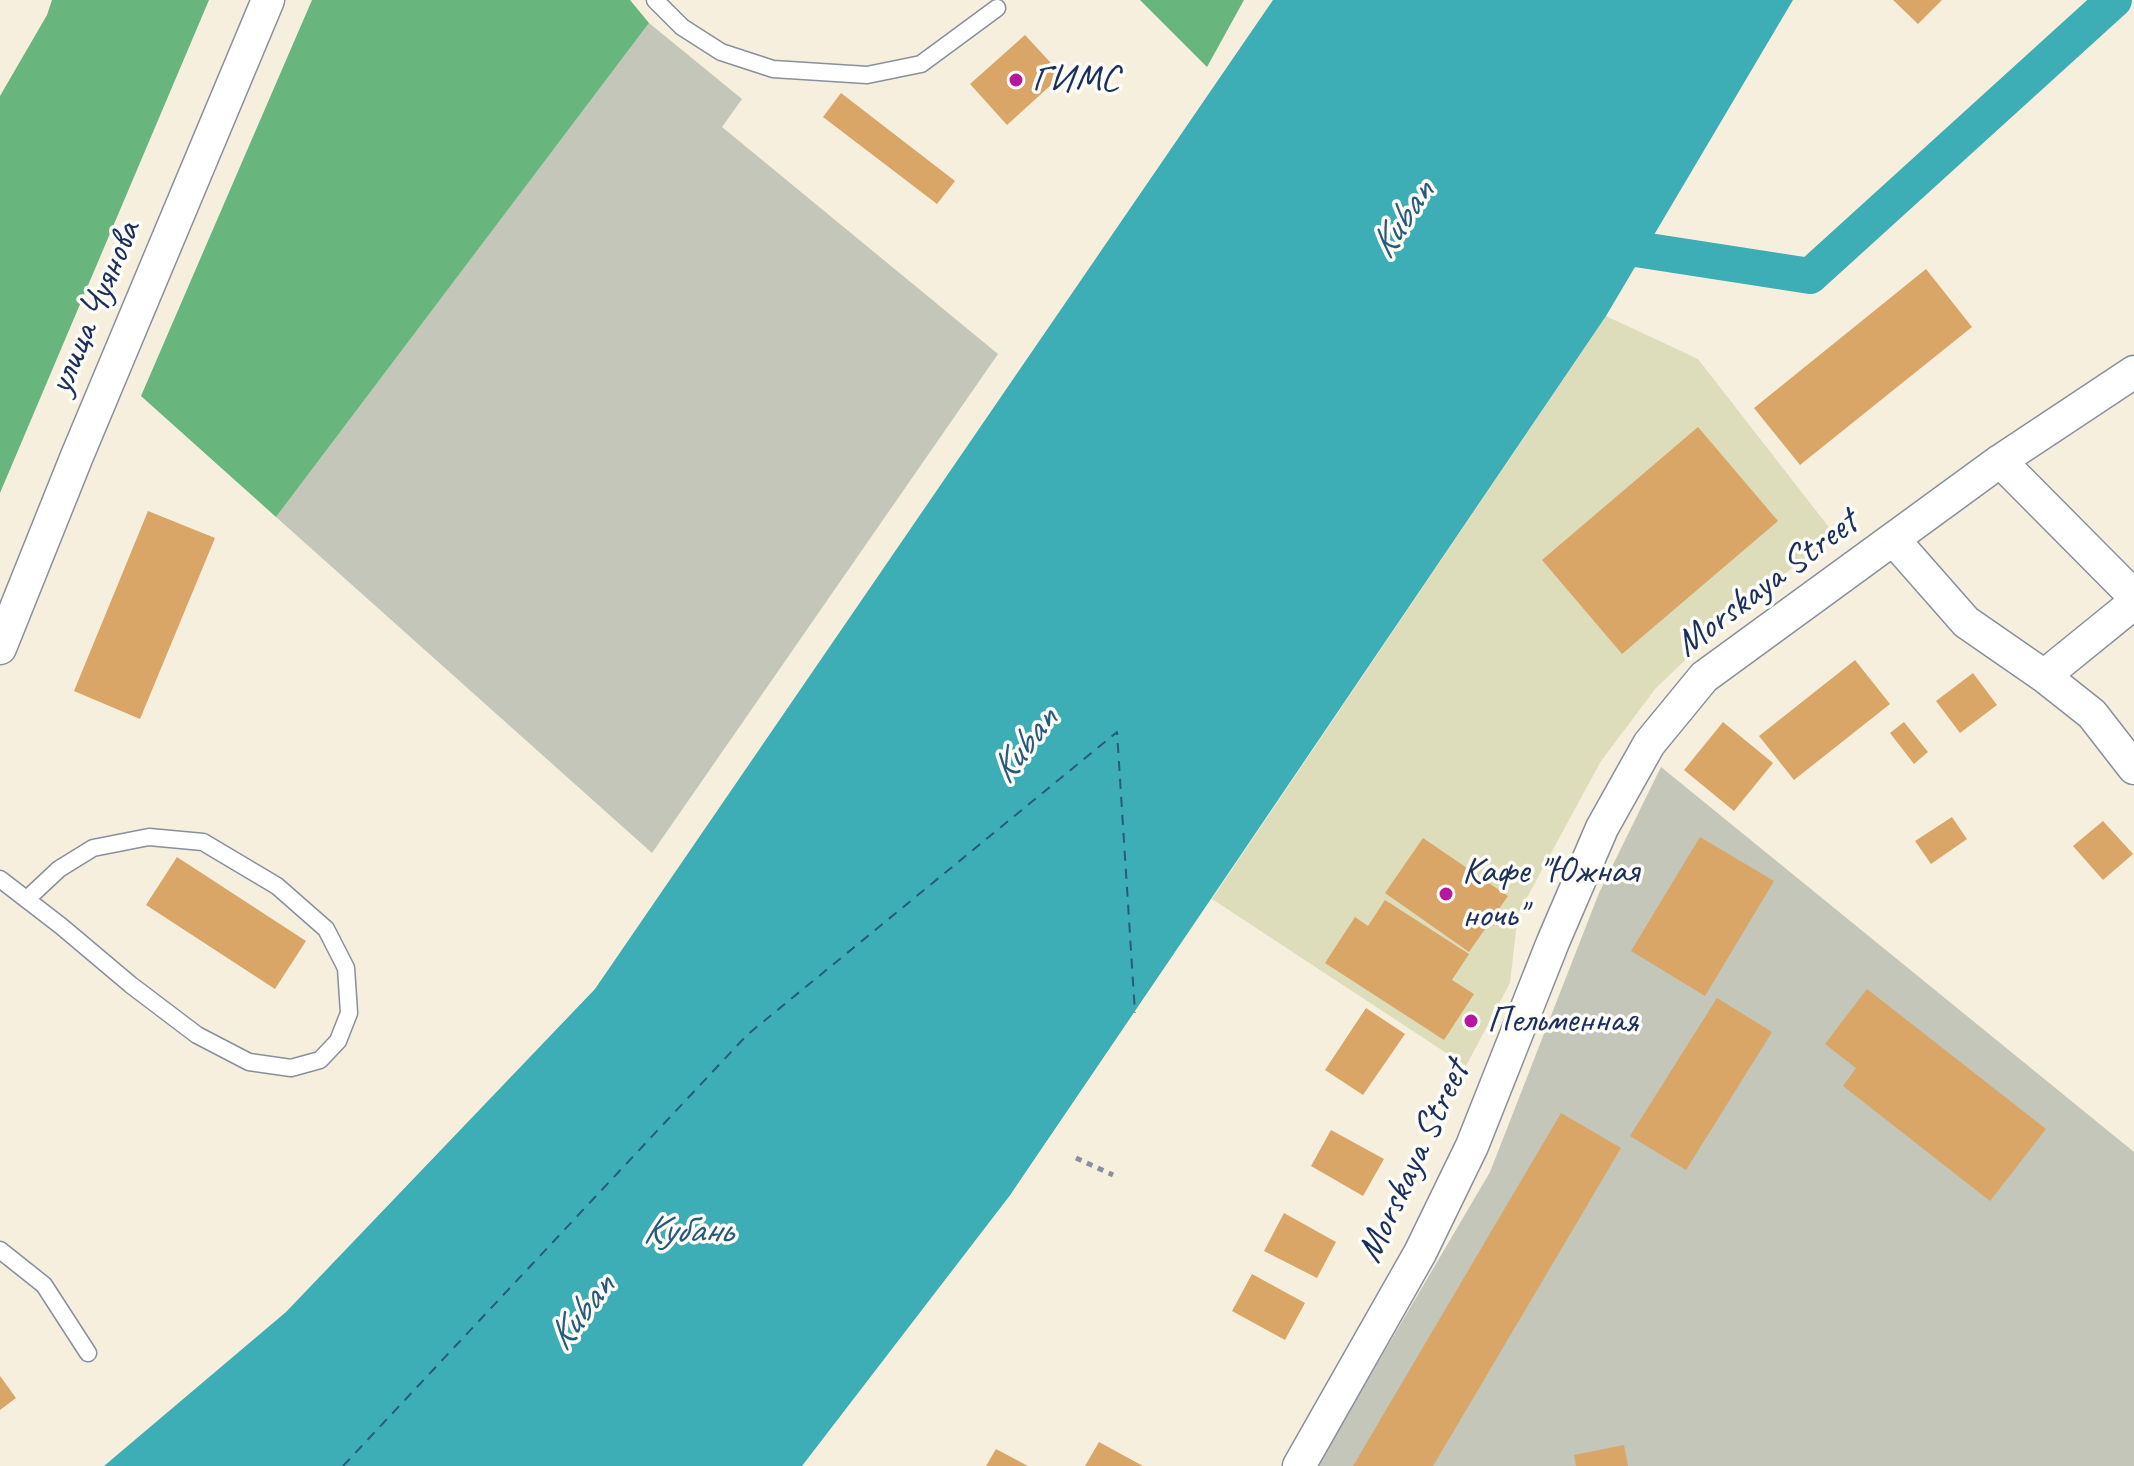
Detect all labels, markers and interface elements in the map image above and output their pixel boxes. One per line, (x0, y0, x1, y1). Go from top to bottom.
place label: ГИМС (1032, 57, 1119, 103)
marker: ГИМС (1007, 71, 1025, 89)
water label: Kuban (1360, 172, 1446, 268)
street label: улица Чуянова (38, 215, 152, 401)
street label: Morskaya Street (1667, 500, 1867, 668)
water label: Kuban (980, 698, 1070, 794)
place label: Кафе "Южная ночь" (1462, 849, 1639, 938)
marker: Кафе "Южная ночь" (1437, 885, 1455, 903)
place label: Пельменная (1487, 998, 1638, 1044)
marker: Пельменная (1462, 1012, 1480, 1030)
street label: Morskaya Street (1347, 1054, 1481, 1270)
water label: Кубань (642, 1208, 732, 1256)
water label: Kuban (537, 1265, 627, 1361)

